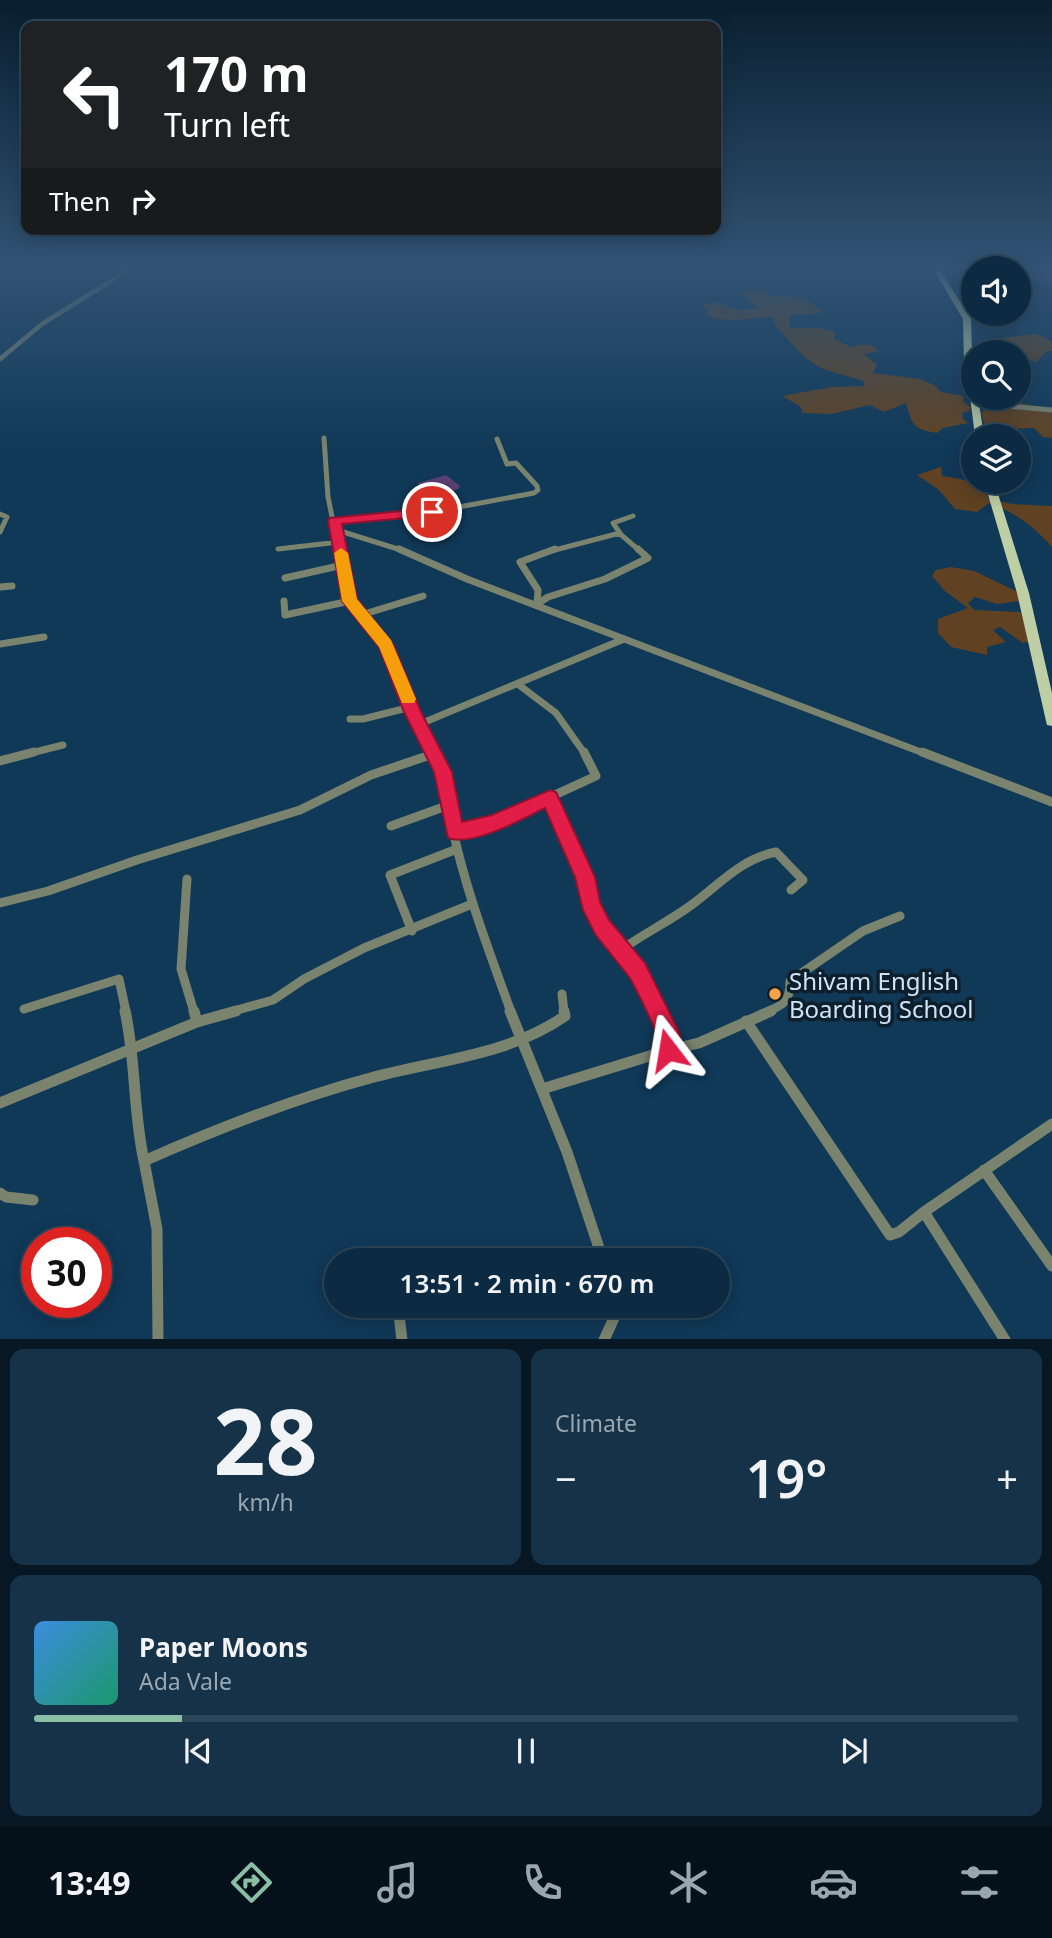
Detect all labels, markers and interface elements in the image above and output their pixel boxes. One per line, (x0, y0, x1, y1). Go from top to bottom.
text: 170 m (164, 40, 309, 106)
icon: left (49, 49, 140, 140)
text: Turn left (164, 103, 290, 146)
icon: right (124, 182, 162, 220)
text: Then (49, 183, 110, 219)
map controls (961, 256, 1031, 494)
button: sound (961, 256, 1031, 326)
button: search (961, 340, 1031, 410)
button: layers (961, 424, 1031, 494)
pin (402, 482, 462, 542)
icon: arrive (413, 493, 451, 531)
place label: Shivam English Boarding School (789, 964, 974, 1025)
marker: Shivam English Boarding School (767, 986, 783, 1002)
position arrow (631, 1013, 705, 1087)
speed limit sign: 30 (21, 1227, 112, 1318)
text: 13:51 · 2 min · 670 m (400, 1265, 654, 1301)
text: 28 (213, 1378, 318, 1502)
text: Climate (555, 1407, 637, 1439)
text: 19° (746, 1442, 827, 1513)
text: − (555, 1452, 577, 1504)
text: + (996, 1452, 1018, 1504)
text: km/h (237, 1486, 294, 1518)
text: Paper Moons (139, 1629, 308, 1665)
text: Ada Vale (139, 1665, 232, 1697)
icon: previous (179, 1732, 217, 1770)
icon: pause (507, 1732, 545, 1770)
icon: next (835, 1732, 873, 1770)
icon: directions (227, 1858, 276, 1907)
icon: music (373, 1858, 422, 1907)
icon: phone (518, 1858, 567, 1907)
icon: climate (664, 1858, 713, 1907)
icon: car (809, 1858, 858, 1907)
icon: filters (955, 1858, 1004, 1907)
text: 13:49 (48, 1861, 130, 1904)

